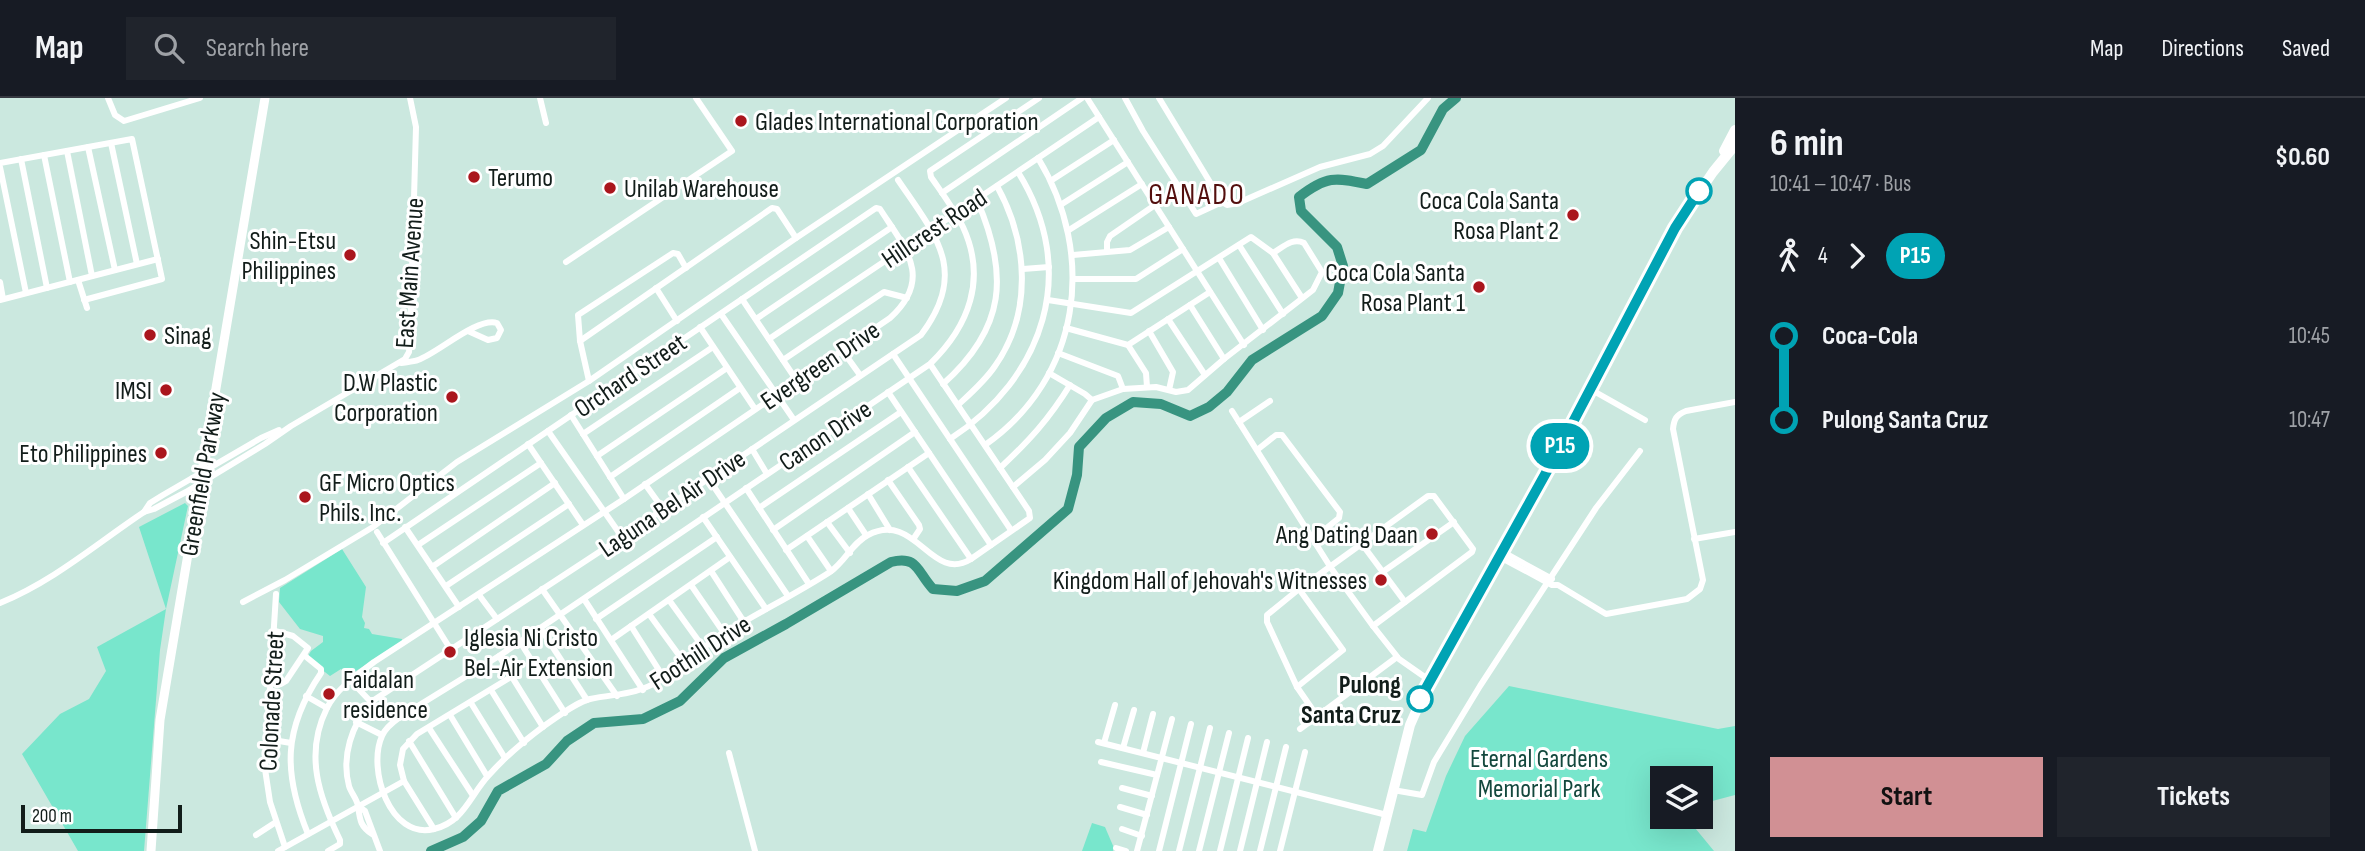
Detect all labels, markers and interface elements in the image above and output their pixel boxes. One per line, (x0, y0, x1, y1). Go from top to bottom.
search box (126, 17, 616, 80)
text: Map (35, 28, 84, 68)
icon: search (150, 29, 188, 67)
text: Search here (206, 33, 309, 64)
text: Map (2090, 34, 2123, 63)
text: Directions (2161, 34, 2244, 63)
text: Saved (2282, 34, 2330, 63)
place label: Glades International Corporation (755, 107, 1039, 138)
marker: Glades International Corporation (733, 113, 749, 129)
text: 6 min (1770, 121, 1844, 166)
text: $0.60 (2275, 142, 2330, 173)
place label: Terumo (488, 163, 553, 194)
marker: Terumo (466, 169, 482, 185)
text: 10:41 – 10:47 · Bus (1770, 170, 1911, 198)
place label: Unilab Warehouse (624, 174, 779, 205)
district label: GANADO (1148, 177, 1246, 213)
unlabelled marker (1686, 178, 1712, 204)
marker: Unilab Warehouse (602, 180, 618, 196)
street label: Hillcrest Road (876, 183, 993, 276)
place label: Coca Cola Santa Rosa Plant 2 (1419, 186, 1559, 247)
street label: East Main Avenue (390, 197, 431, 349)
marker: Coca Cola Santa Rosa Plant 2 (1565, 207, 1581, 223)
place label: Shin-Etsu Philippines (242, 226, 336, 287)
icon: walk (1770, 237, 1808, 275)
icon: forward (1838, 237, 1876, 275)
text: P15 (1900, 241, 1931, 270)
text: 4 (1818, 242, 1828, 270)
marker: Shin-Etsu Philippines (342, 247, 358, 263)
place label: Coca Cola Santa Rosa Plant 1 (1325, 258, 1465, 319)
marker: Coca Cola Santa Rosa Plant 1 (1471, 279, 1487, 295)
street label: Evergreen Drive (755, 315, 886, 417)
place label: Sinag (164, 321, 211, 352)
text: Coca-Cola (1822, 321, 1918, 352)
text: 10:45 (2289, 322, 2330, 350)
marker: Sinag (142, 327, 158, 343)
street label: Orchard Street (569, 327, 693, 425)
place label: D.W Plastic Corporation (334, 368, 438, 429)
place label: IMSI (115, 376, 152, 407)
marker: IMSI (158, 382, 174, 398)
marker: D.W Plastic Corporation (444, 389, 460, 405)
street label: Greenfield Parkway (174, 390, 233, 559)
street label: Canon Drive (774, 394, 878, 478)
text: Pulong Santa Cruz (1822, 405, 1988, 436)
text: 10:47 (2289, 406, 2330, 434)
line badge: P15 (1520, 423, 1600, 469)
text: P15 (1544, 431, 1576, 460)
place label: Eto Philippines (19, 439, 147, 470)
street label: Laguna Bel Air Drive (594, 444, 752, 565)
marker: Eto Philippines (153, 445, 169, 461)
place label: GF Micro Optics Phils. Inc. (319, 468, 455, 529)
marker: GF Micro Optics Phils. Inc. (297, 489, 313, 505)
place label: Ang Dating Daan (1275, 520, 1418, 551)
marker: Ang Dating Daan (1424, 526, 1440, 542)
place label: Kingdom Hall of Jehovah's Witnesses (1053, 566, 1367, 597)
marker: Kingdom Hall of Jehovah's Witnesses (1373, 572, 1389, 588)
street label: Foothill Drive (644, 609, 757, 697)
place label: Iglesia Ni Cristo Bel-Air Extension (464, 623, 613, 684)
street label: Colonade Street (253, 630, 292, 772)
marker: Iglesia Ni Cristo Bel-Air Extension (442, 644, 458, 660)
place label: Faidalan residence (343, 665, 428, 726)
place label: Pulong Santa Cruz (1301, 670, 1401, 731)
marker: Faidalan residence (321, 686, 337, 702)
marker: Pulong Santa Cruz (1407, 686, 1433, 712)
park label: Eternal Gardens Memorial Park (1470, 744, 1608, 805)
button: Start (1770, 757, 2043, 837)
button: Tickets (2057, 757, 2330, 837)
map controls (1650, 766, 1713, 829)
button: layers (1650, 766, 1713, 829)
scale bar (21, 802, 182, 834)
text: 200 m (32, 805, 72, 828)

